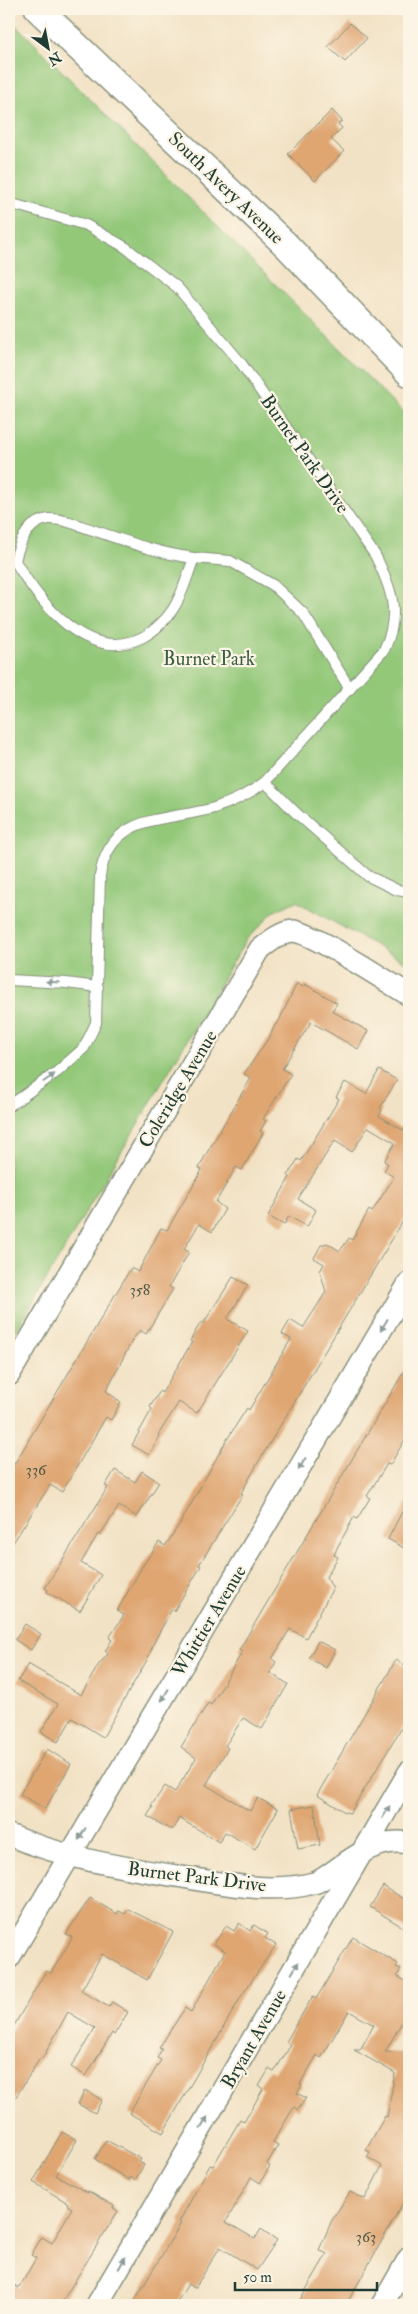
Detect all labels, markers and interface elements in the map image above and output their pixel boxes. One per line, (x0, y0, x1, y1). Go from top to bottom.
north arrow (22, 22, 72, 72)
text: N (44, 48, 65, 69)
street label: South Avery Avenue (163, 127, 289, 249)
street label: Burnet Park Drive (255, 390, 355, 518)
park label: Burnet Park (163, 647, 255, 671)
one-way arrow (45, 978, 61, 986)
street label: Coleridge Avenue (133, 1026, 223, 1152)
one-way arrow (42, 1073, 55, 1083)
house number: 358 (130, 1280, 151, 1300)
one-way arrow (380, 1318, 389, 1331)
one-way arrow (297, 1458, 306, 1471)
house number: 336 (26, 1460, 47, 1480)
street label: Whittier Avenue (166, 1561, 252, 1682)
one-way arrow (161, 1688, 170, 1701)
one-way arrow (381, 1806, 390, 1819)
one-way arrow (78, 1828, 87, 1841)
street label: Burnet Park Drive (126, 1857, 268, 1897)
one-way arrow (291, 1960, 299, 1975)
street label: Bryant Avenue (216, 1985, 292, 2093)
one-way arrow (200, 2117, 209, 2130)
house number: 363 (356, 2227, 376, 2247)
one-way arrow (117, 2257, 126, 2270)
scale bar (235, 2259, 378, 2291)
text: 50 m (243, 2268, 272, 2287)

